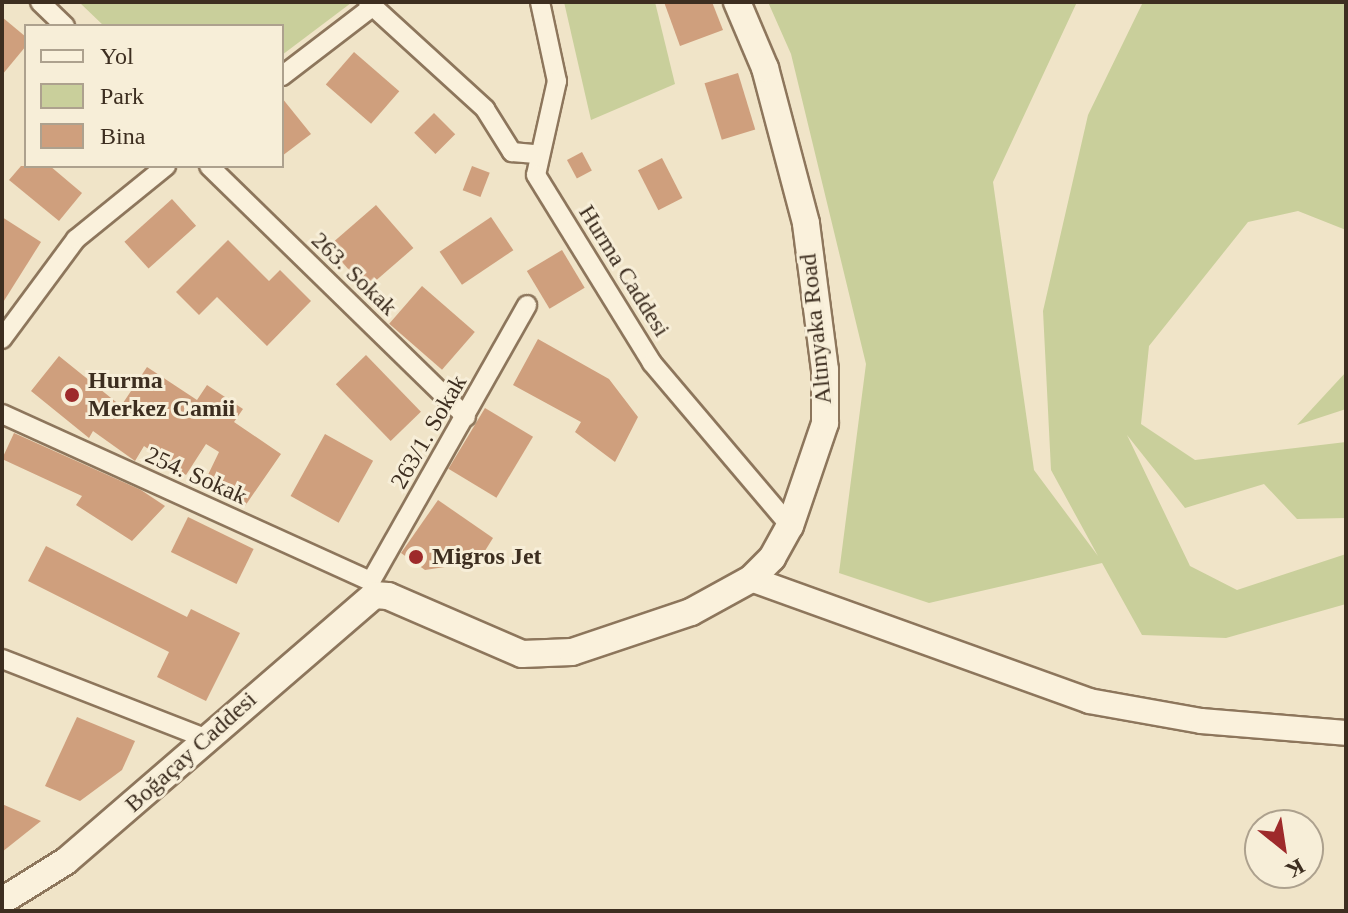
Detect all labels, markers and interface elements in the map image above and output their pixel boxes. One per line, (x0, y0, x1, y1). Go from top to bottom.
legend (24, 24, 284, 168)
text: Yol (100, 43, 134, 69)
text: Park (100, 83, 144, 109)
text: Bina (100, 123, 145, 149)
street label: Hurma Caddesi (572, 200, 676, 342)
street label: 263. Sokak (305, 226, 403, 322)
street label: Altınyaka Road (794, 252, 838, 406)
place label: Hurma Merkez Camii (88, 367, 235, 423)
street label: 263/1. Sokak (385, 370, 473, 494)
marker: Hurma Merkez Camii (63, 386, 81, 404)
street label: 254. Sokak (141, 441, 251, 511)
place label: Migros Jet (432, 543, 542, 571)
marker: Migros Jet (407, 548, 425, 566)
street label: Boğaçay Caddesi (119, 685, 263, 819)
north arrow (1244, 809, 1324, 889)
text: K (1282, 853, 1309, 884)

